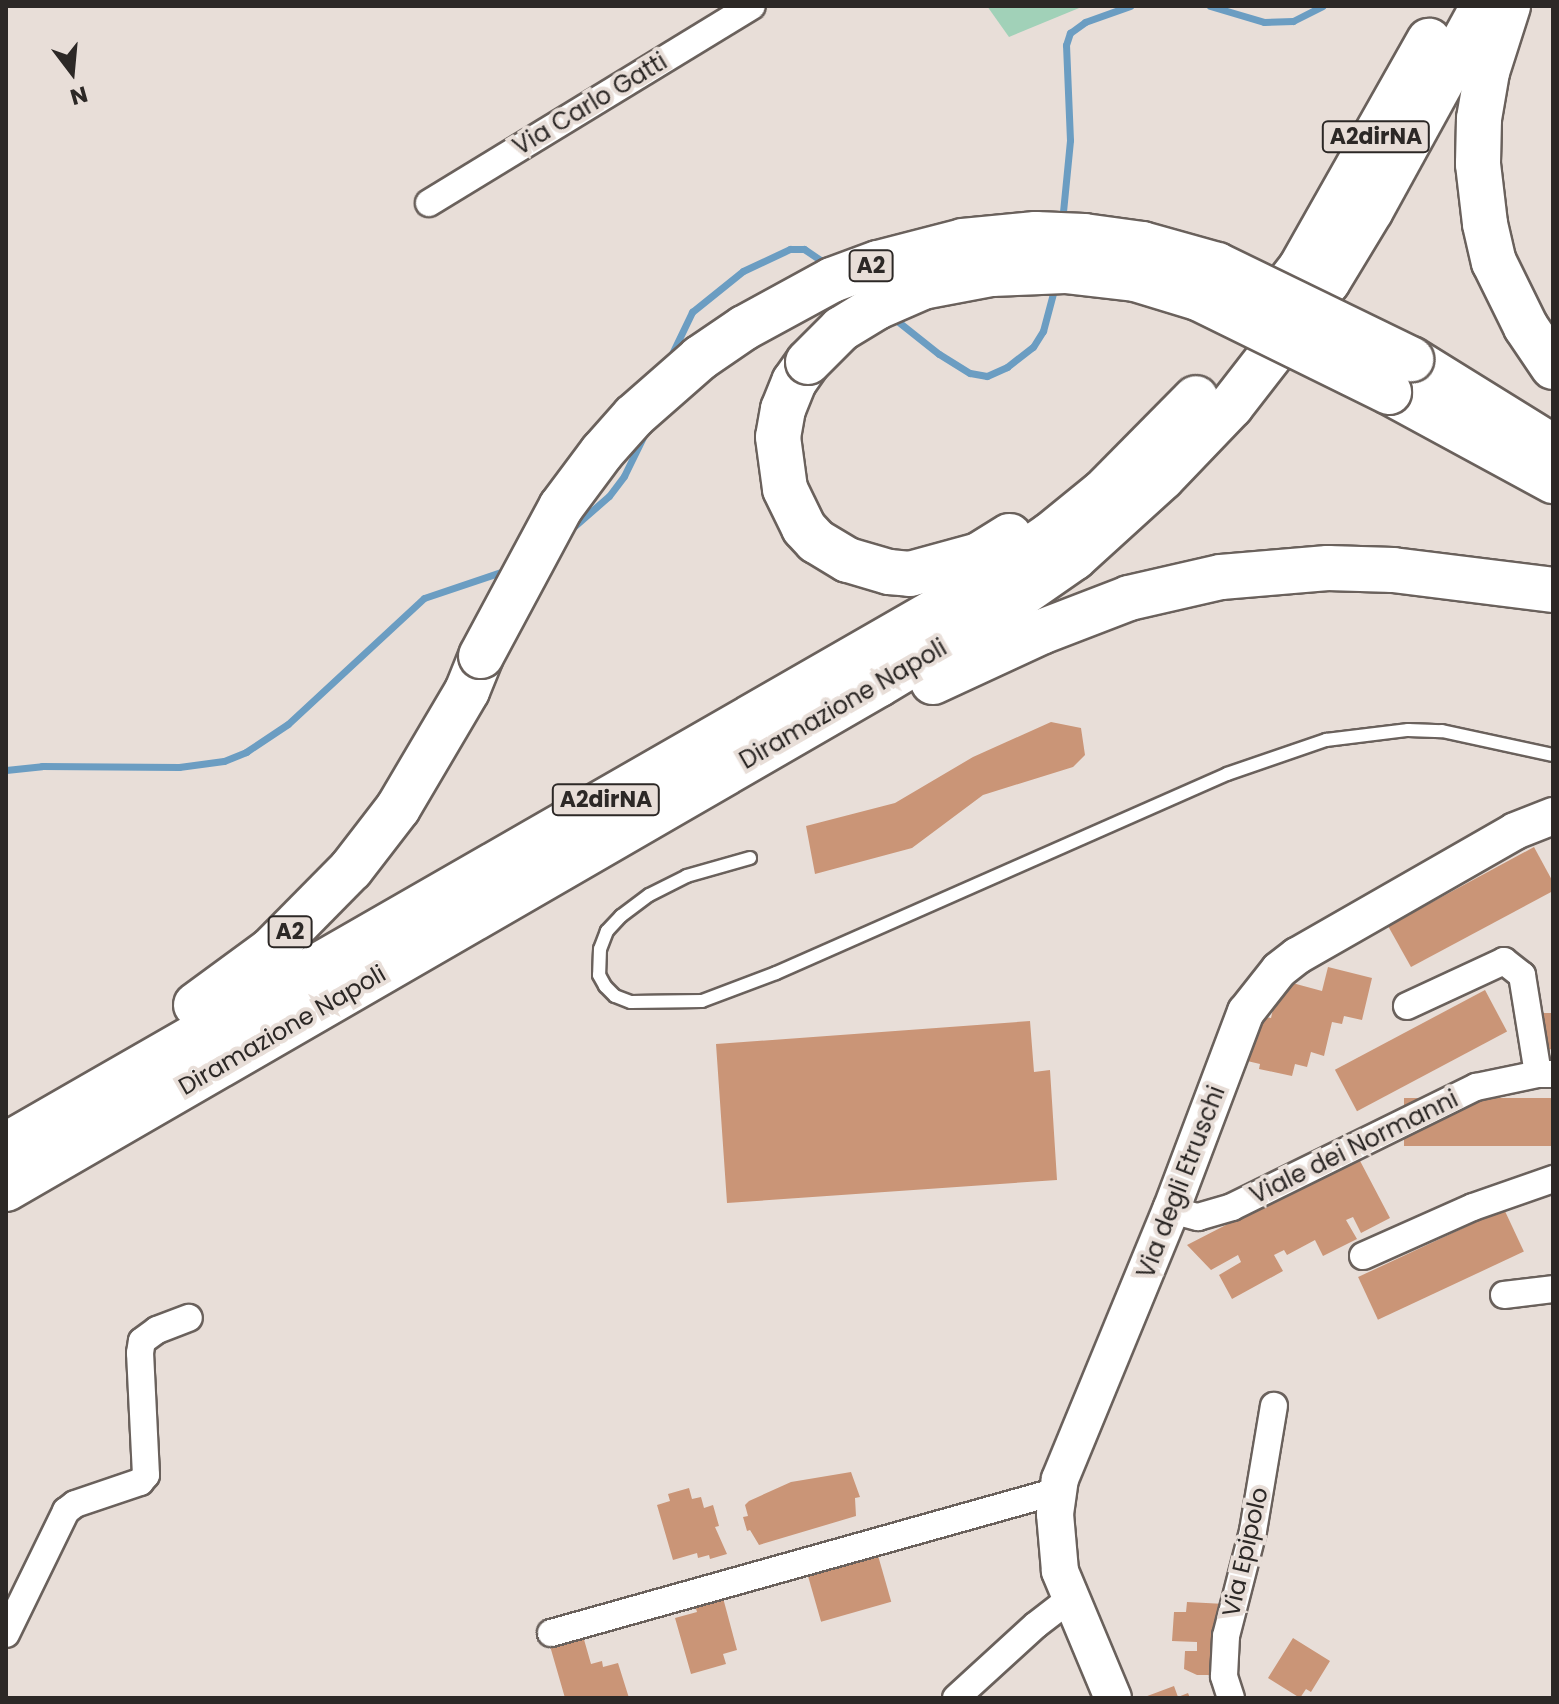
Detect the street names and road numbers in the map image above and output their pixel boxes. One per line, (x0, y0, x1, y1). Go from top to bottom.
street label: Via Carlo Gatti (508, 47, 672, 161)
road number: A2dirNA (1320, 119, 1432, 155)
road number: A2 (847, 248, 895, 284)
street label: Diramazione Napoli (734, 633, 952, 775)
road number: A2dirNA (550, 782, 662, 818)
road number: A2 (266, 914, 314, 950)
street label: Diramazione Napoli (173, 959, 391, 1101)
street label: Via degli Etruschi (1131, 1082, 1231, 1282)
street label: Viale dei Normanni (1245, 1084, 1463, 1210)
street label: Via Epipolo (1216, 1484, 1274, 1620)

